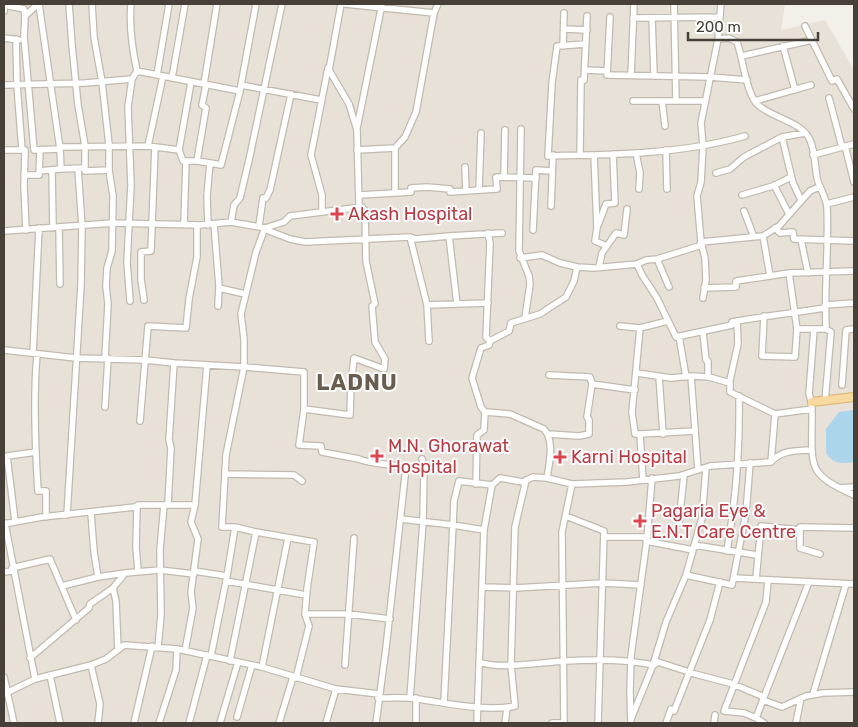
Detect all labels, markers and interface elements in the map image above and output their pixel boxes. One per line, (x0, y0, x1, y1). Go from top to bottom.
scale bar (688, 10, 818, 42)
text: 200 m (696, 18, 741, 36)
place label: Akash Hospital (348, 203, 472, 225)
marker: Akash Hospital (330, 207, 344, 221)
district label: LADNU (316, 369, 398, 396)
place label: M.N. Ghorawat Hospital (388, 435, 509, 478)
place label: Karni Hospital (571, 446, 687, 468)
marker: M.N. Ghorawat Hospital (370, 449, 384, 463)
marker: Karni Hospital (553, 450, 567, 464)
place label: Pagaria Eye & E.N.T Care Centre (651, 500, 796, 543)
marker: Pagaria Eye & E.N.T Care Centre (633, 514, 647, 528)

